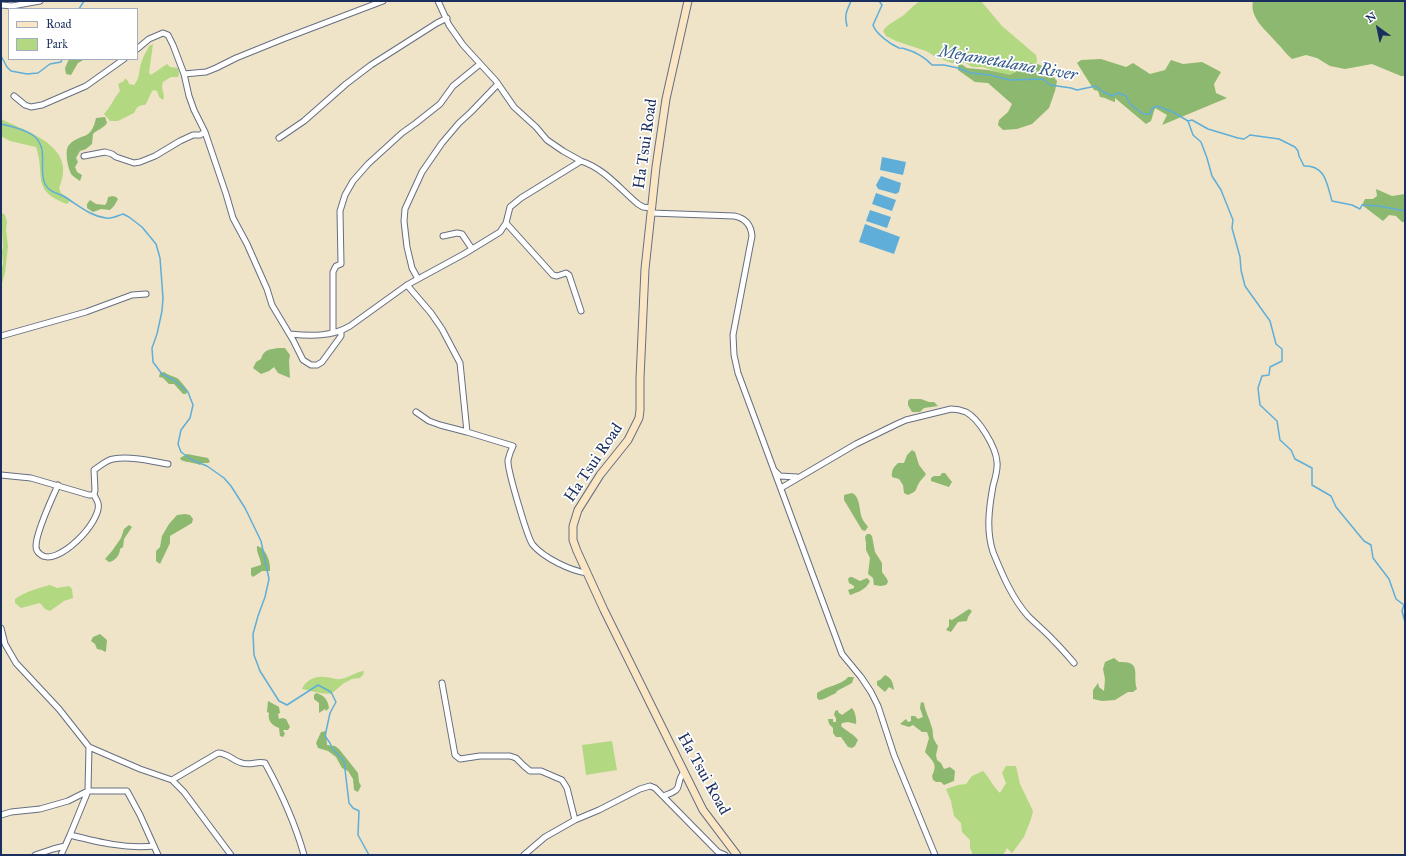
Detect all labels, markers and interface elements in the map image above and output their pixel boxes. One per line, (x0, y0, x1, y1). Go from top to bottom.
legend (8, 8, 138, 60)
north arrow (1358, 8, 1398, 48)
text: N (1364, 10, 1379, 26)
text: Road (46, 17, 72, 31)
text: Park (46, 37, 68, 51)
water label: Mejametalana River (937, 42, 1079, 86)
street label: Ha Tsui Road (630, 98, 662, 190)
street label: Ha Tsui Road (561, 420, 627, 506)
street label: Ha Tsui Road (673, 730, 733, 818)

